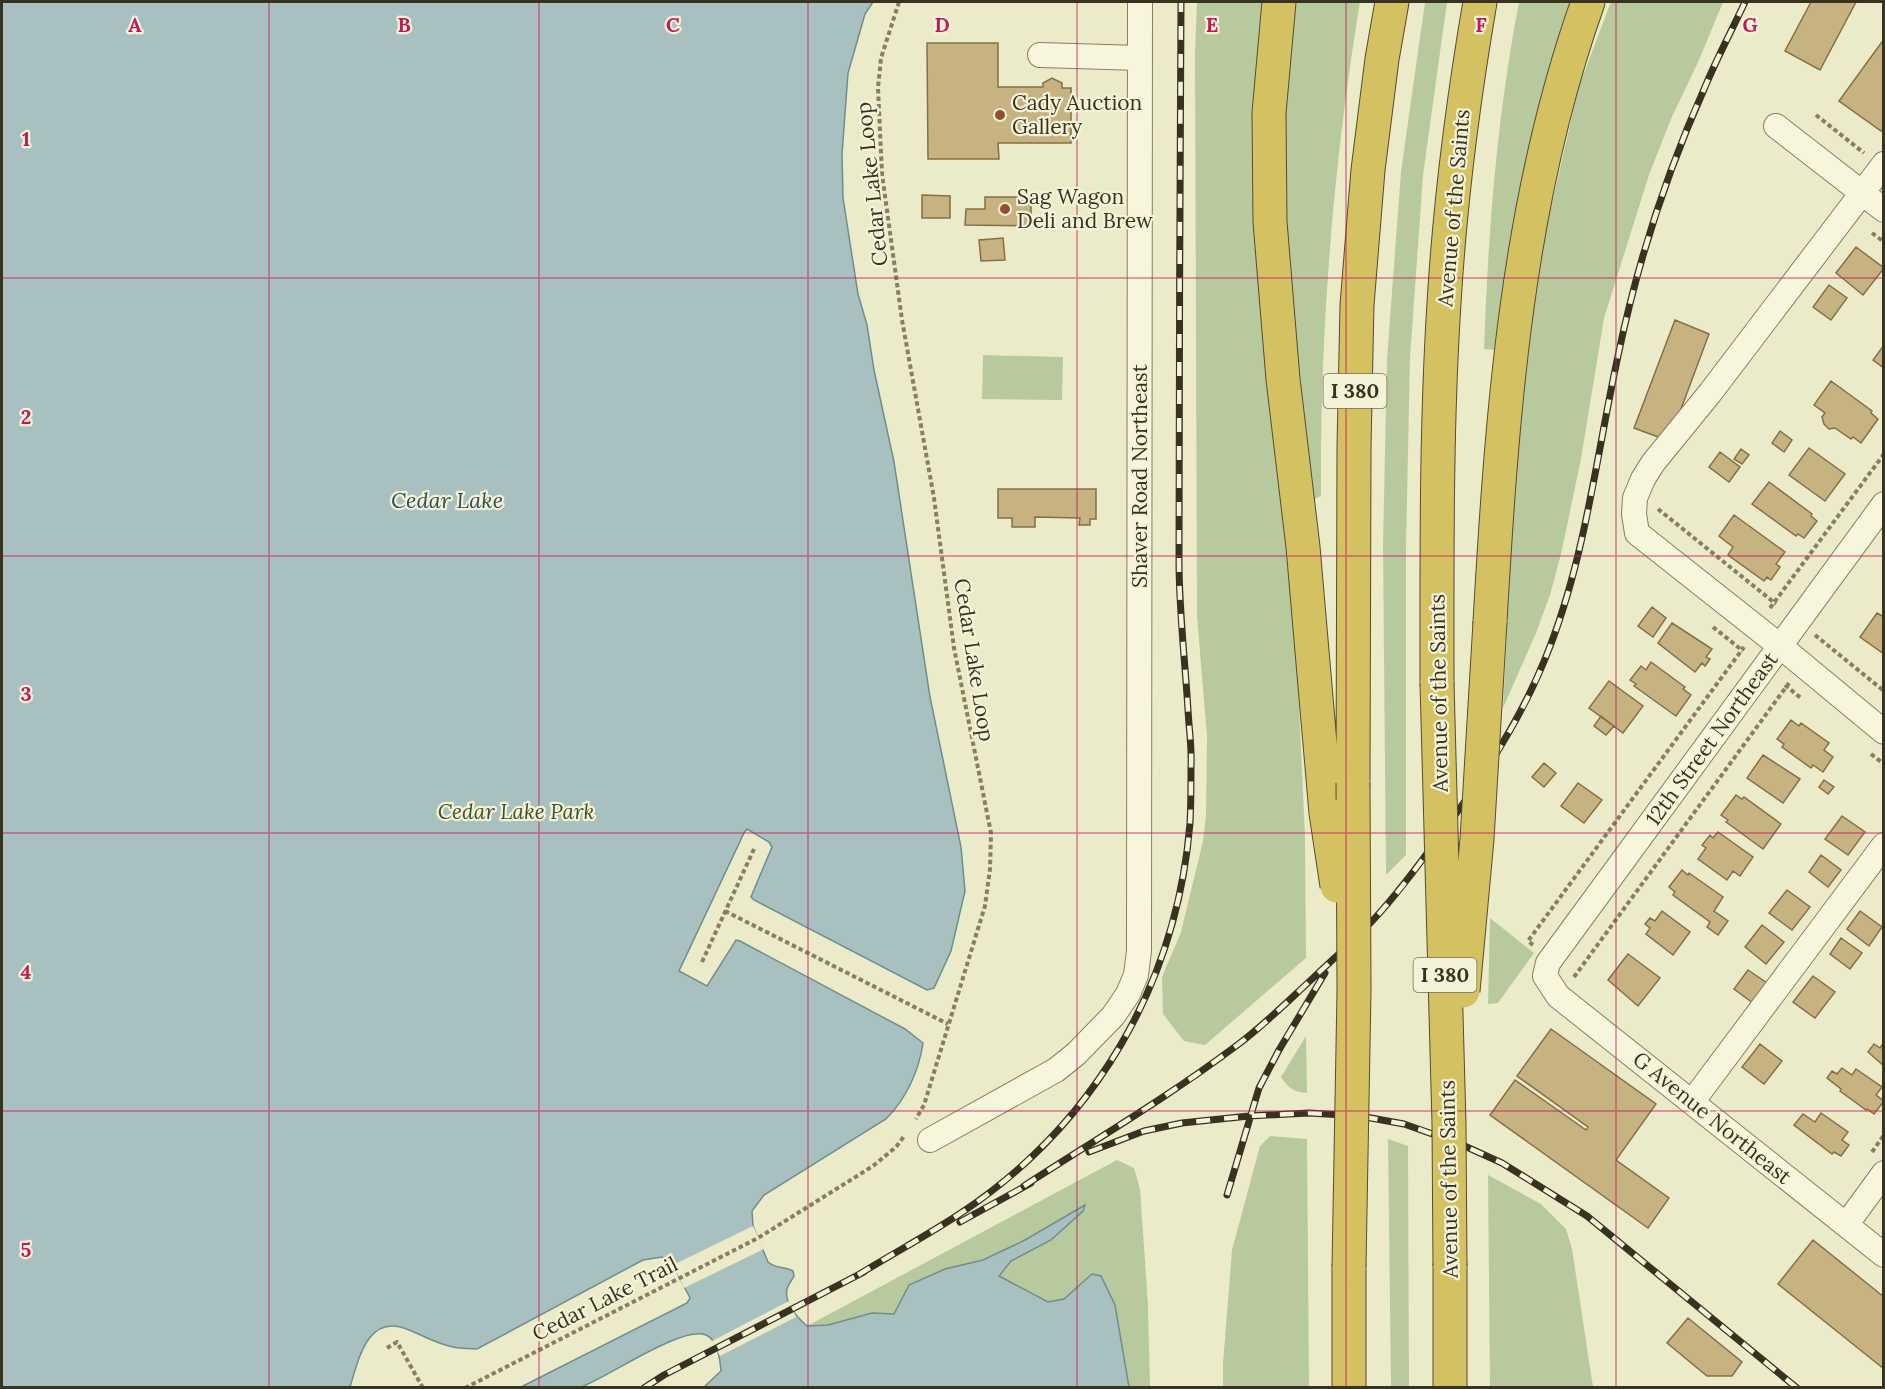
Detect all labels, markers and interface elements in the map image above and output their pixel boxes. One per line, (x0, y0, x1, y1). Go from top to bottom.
text: A (128, 12, 142, 37)
text: B (397, 12, 411, 37)
text: C (666, 12, 680, 37)
text: D (934, 12, 950, 37)
text: E (1206, 12, 1218, 37)
text: F (1475, 12, 1487, 37)
text: G (1742, 12, 1758, 37)
place label: Cady Auction Gallery (1012, 89, 1143, 140)
street label: Cedar Lake Loop (849, 101, 894, 267)
marker: Cady Auction Gallery (993, 108, 1007, 122)
street label: Avenue of the Saints (1431, 108, 1476, 309)
text: 1 (22, 126, 30, 151)
place label: Sag Wagon Deli and Brew (1017, 183, 1153, 234)
marker: Sag Wagon Deli and Brew (998, 202, 1012, 216)
street label: Shaver Road Northeast (1126, 363, 1153, 588)
road number: I 380 (1324, 374, 1386, 408)
text: 2 (21, 404, 31, 429)
water label: Cedar Lake (391, 486, 503, 514)
street label: Cedar Lake Loop (948, 576, 1001, 743)
street label: Avenue of the Saints (1423, 594, 1454, 793)
street label: 12th Street Northeast (1639, 646, 1784, 831)
text: 3 (20, 681, 32, 706)
park label: Cedar Lake Park (438, 798, 594, 825)
road number: I 380 (1414, 958, 1476, 992)
text: 4 (21, 959, 32, 984)
street label: G Avenue Northeast (1628, 1045, 1798, 1190)
street label: Avenue of the Saints (1433, 1080, 1464, 1279)
text: 5 (21, 1237, 32, 1262)
street label: Cedar Lake Trail (527, 1250, 682, 1347)

